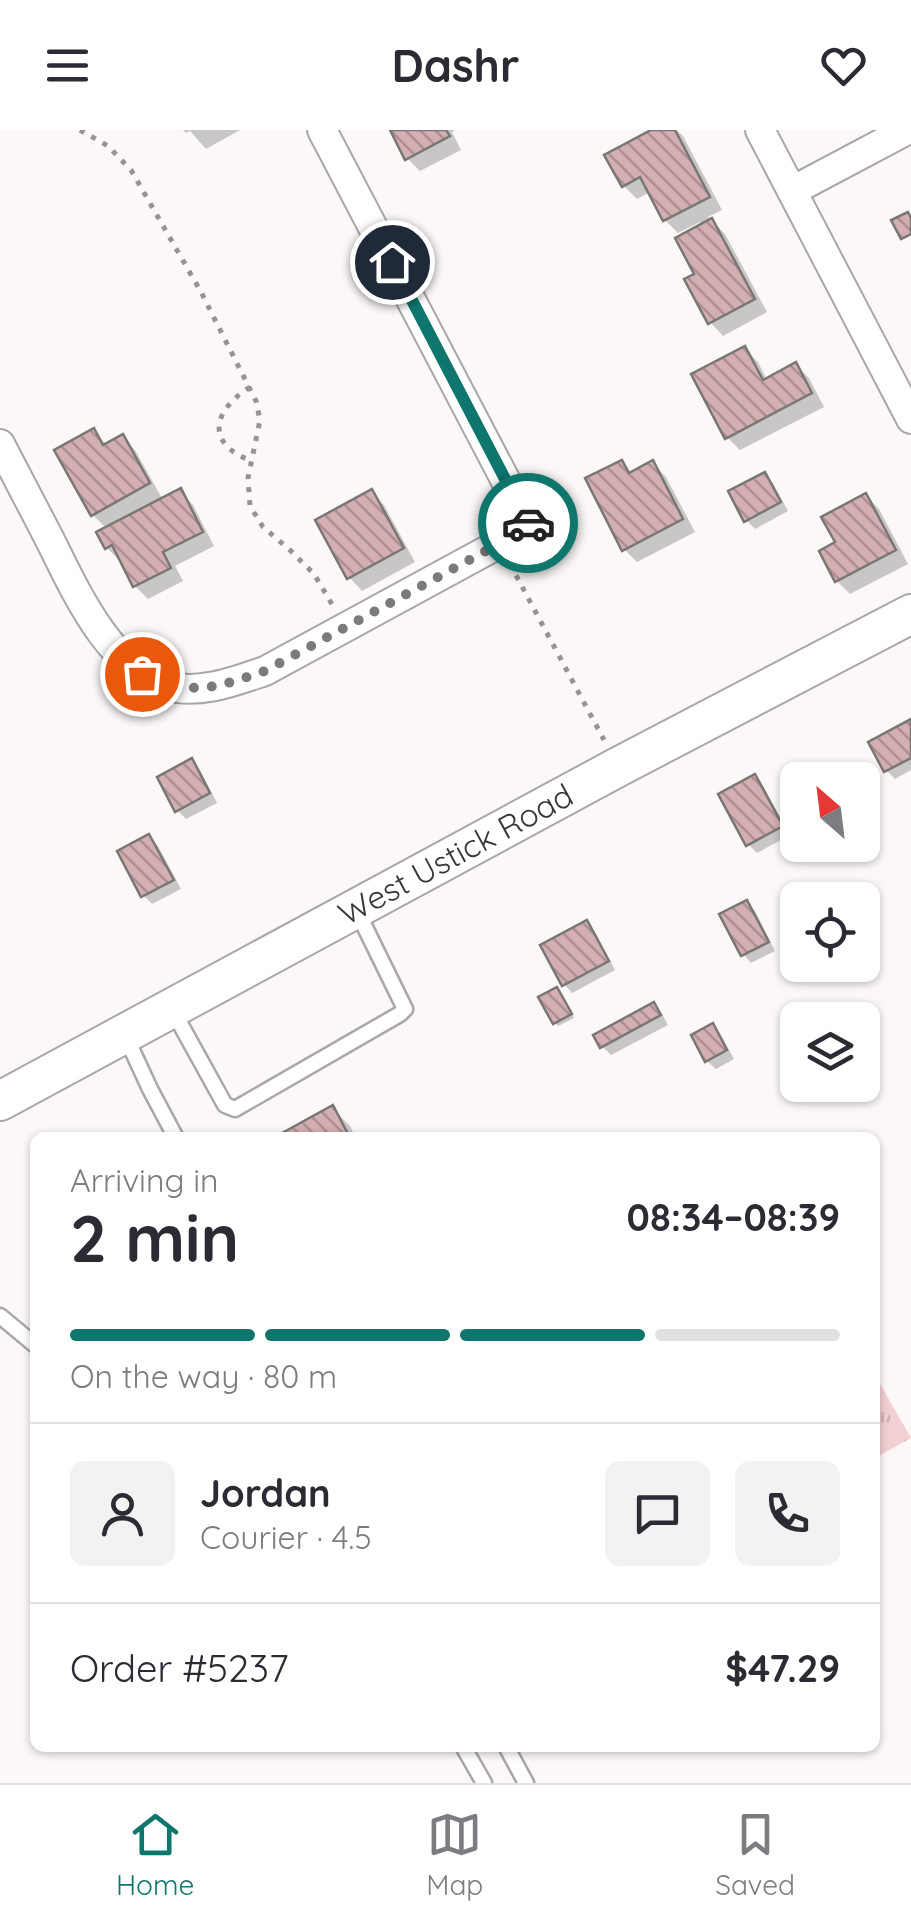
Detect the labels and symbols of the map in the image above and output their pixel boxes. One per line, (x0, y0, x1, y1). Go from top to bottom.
pin (350, 220, 435, 305)
courier (478, 473, 578, 573)
pin (100, 632, 185, 717)
north arrow (780, 762, 880, 862)
street label: West Ustick Road (331, 774, 579, 933)

